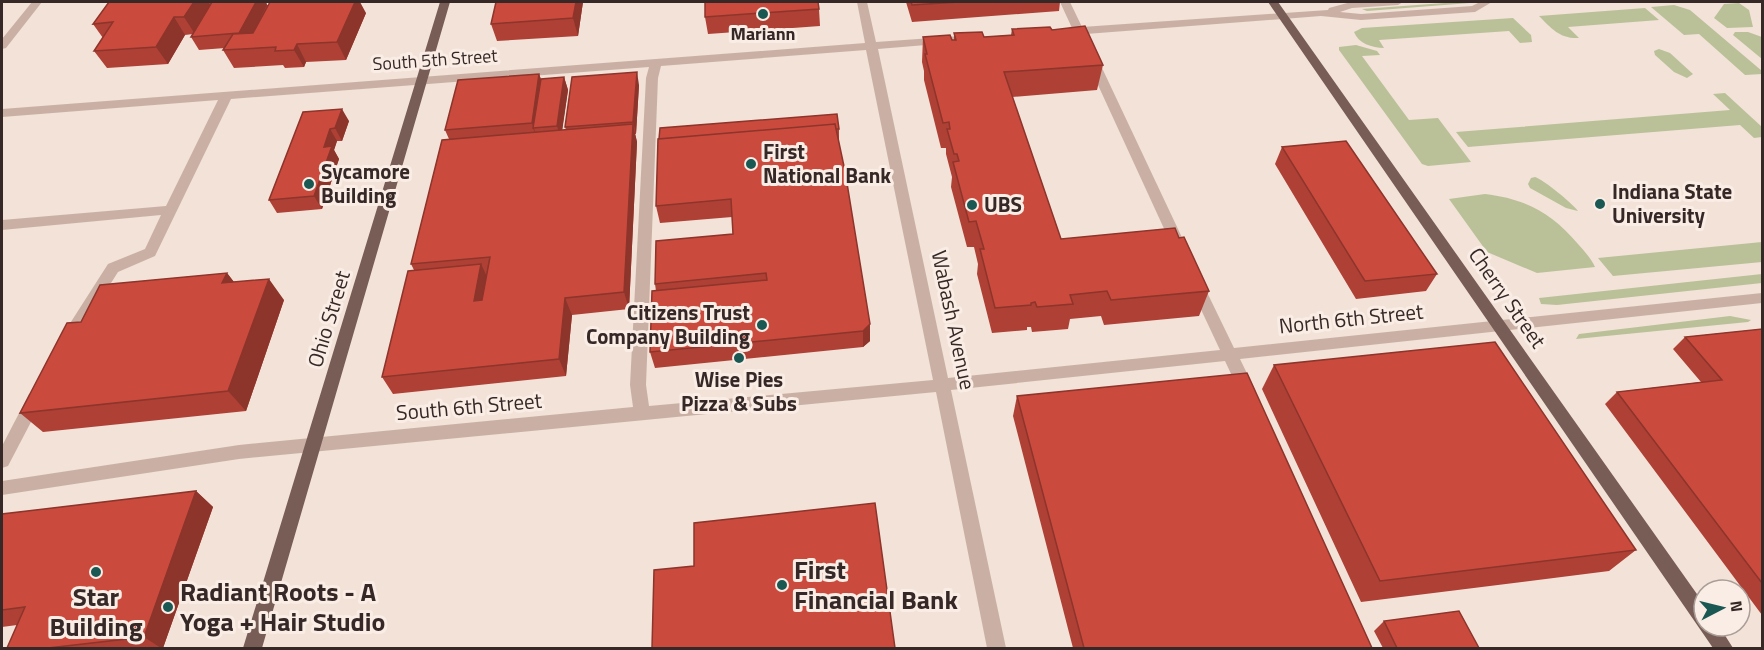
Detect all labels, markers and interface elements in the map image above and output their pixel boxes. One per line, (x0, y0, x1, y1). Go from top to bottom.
marker: Mariann (756, 7, 770, 21)
place label: Mariann (730, 20, 796, 47)
street label: South 5th Street (372, 42, 499, 77)
place label: First National Bank (763, 135, 891, 191)
place label: Sycamore Building (321, 155, 410, 211)
marker: First National Bank (744, 157, 758, 171)
place label: Indiana State University (1612, 175, 1732, 231)
marker: Sycamore Building (302, 177, 316, 191)
place label: UBS (984, 188, 1022, 220)
marker: Indiana State University (1593, 197, 1607, 211)
marker: UBS (965, 198, 979, 212)
street label: Cherry Street (1461, 240, 1555, 355)
street label: Wabash Avenue (924, 247, 984, 392)
street label: Ohio Street (298, 266, 358, 371)
street label: North 6th Street (1277, 294, 1425, 341)
place label: Citizens Trust Company Building (586, 296, 750, 352)
marker: Citizens Trust Company Building (755, 318, 769, 332)
marker: Wise Pies Pizza & Subs (732, 351, 746, 365)
place label: Wise Pies Pizza & Subs (681, 363, 797, 419)
street label: South 6th Street (395, 384, 544, 428)
place label: First Financial Bank (794, 550, 958, 619)
marker: Star Building (89, 565, 103, 579)
place label: Radiant Roots - A Yoga + Hair Studio (180, 572, 385, 641)
place label: Star Building (49, 577, 143, 646)
marker: First Financial Bank (775, 578, 789, 592)
north arrow (1692, 578, 1752, 638)
text: N (1724, 599, 1749, 613)
marker: Radiant Roots - A Yoga + Hair Studio (161, 600, 175, 614)

